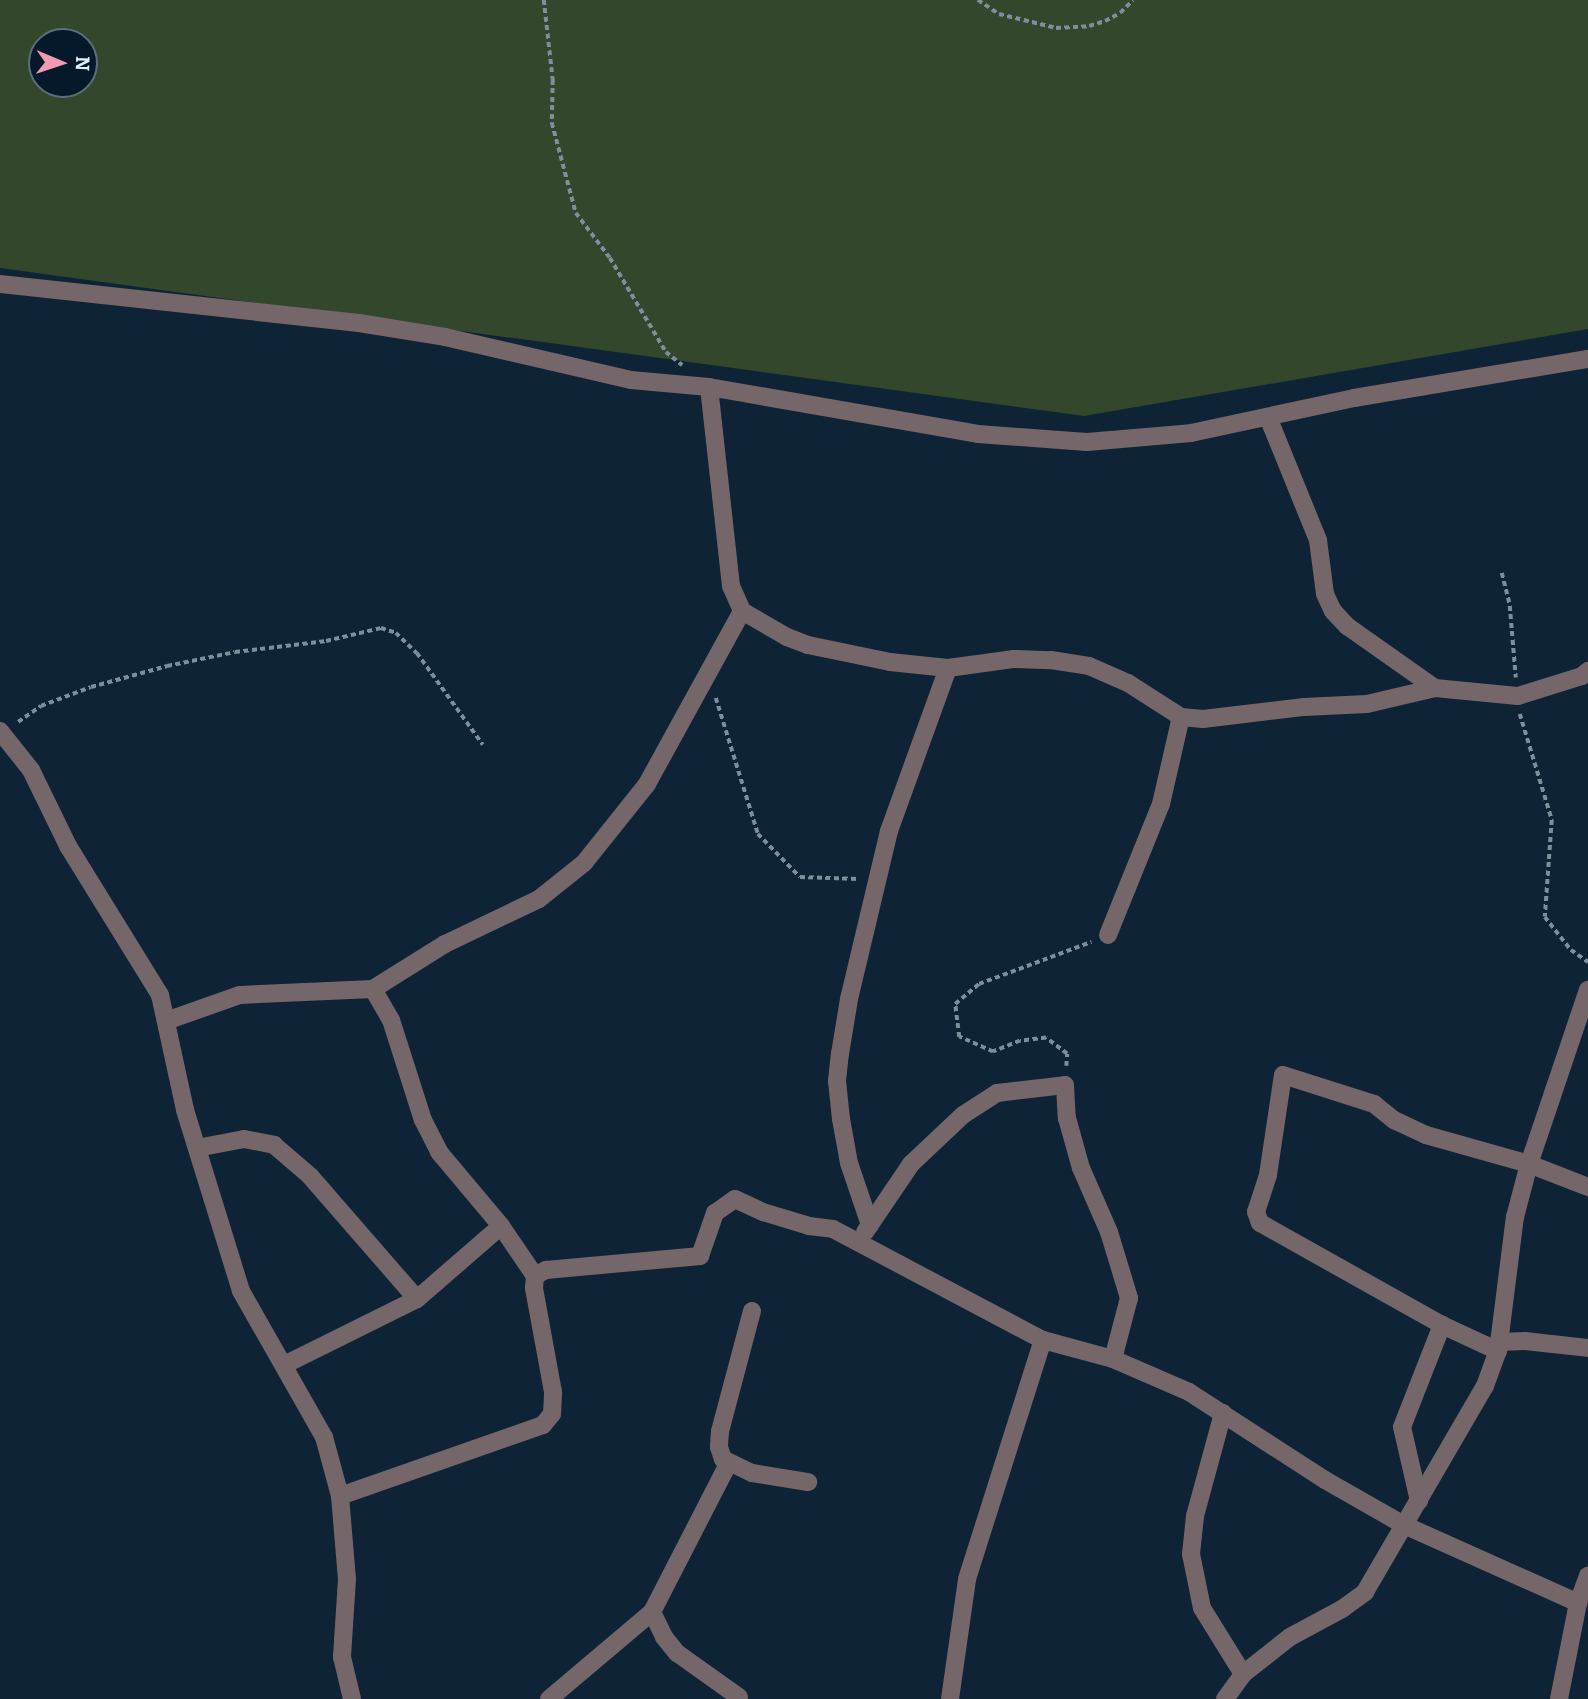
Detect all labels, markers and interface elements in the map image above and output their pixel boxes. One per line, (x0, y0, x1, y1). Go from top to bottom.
north arrow (28, 28, 98, 98)
text: N (71, 56, 94, 71)

